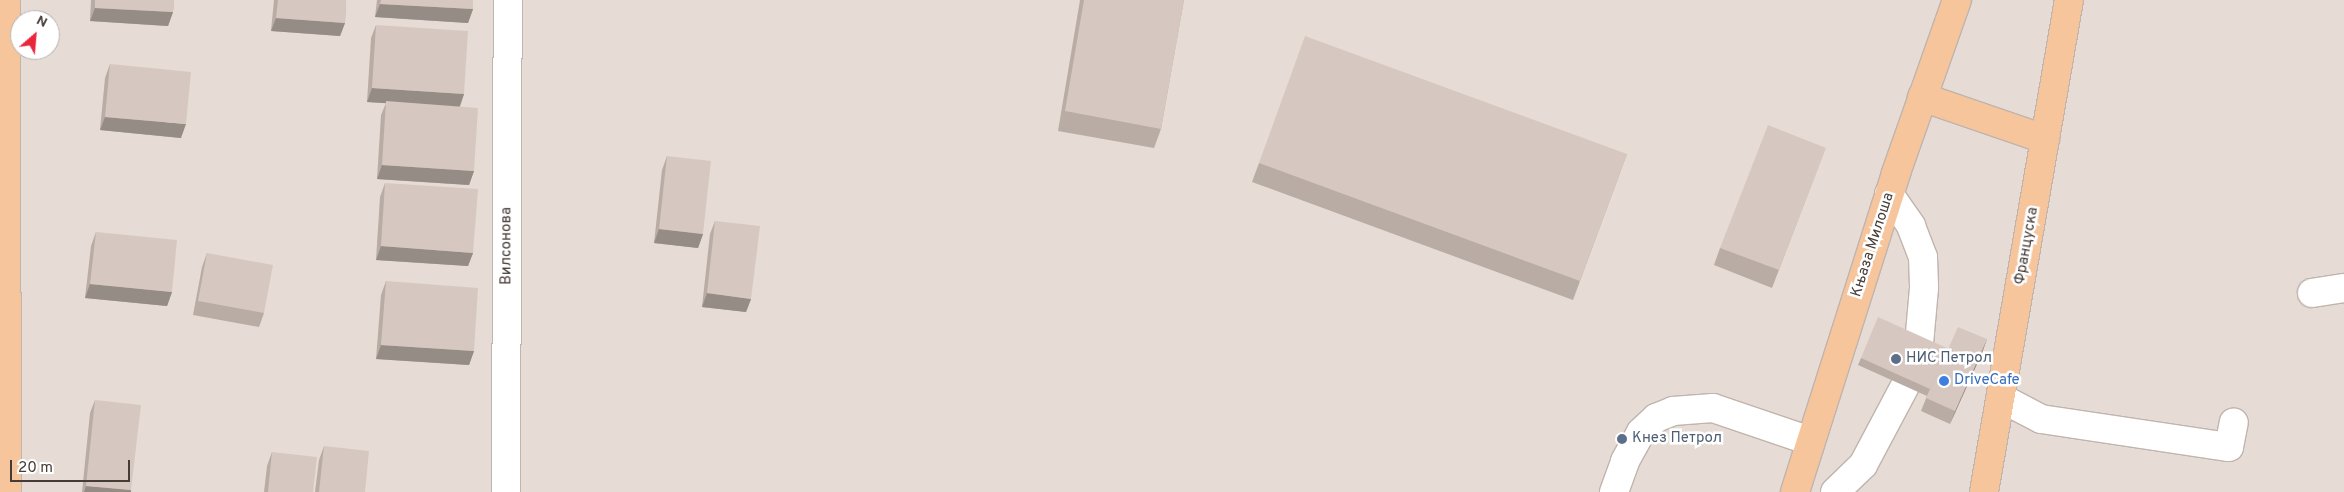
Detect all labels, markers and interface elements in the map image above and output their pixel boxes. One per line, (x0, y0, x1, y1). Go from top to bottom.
north arrow (10, 10, 60, 60)
text: N (33, 12, 50, 32)
street label: Књаза Милоша (1848, 190, 1898, 300)
street label: Француска (2011, 206, 2043, 286)
street label: Вилсонова (498, 207, 516, 285)
place label: НИС Петрол (1906, 350, 1992, 368)
marker: НИС Петрол (1890, 353, 1902, 365)
place label: DriveCafe (1954, 372, 2020, 390)
marker: DriveCafe (1938, 375, 1950, 387)
place label: Кнез Петрол (1632, 430, 1722, 448)
marker: Кнез Петрол (1616, 433, 1628, 445)
scale bar (12, 450, 132, 482)
text: 20 m (18, 459, 53, 478)

